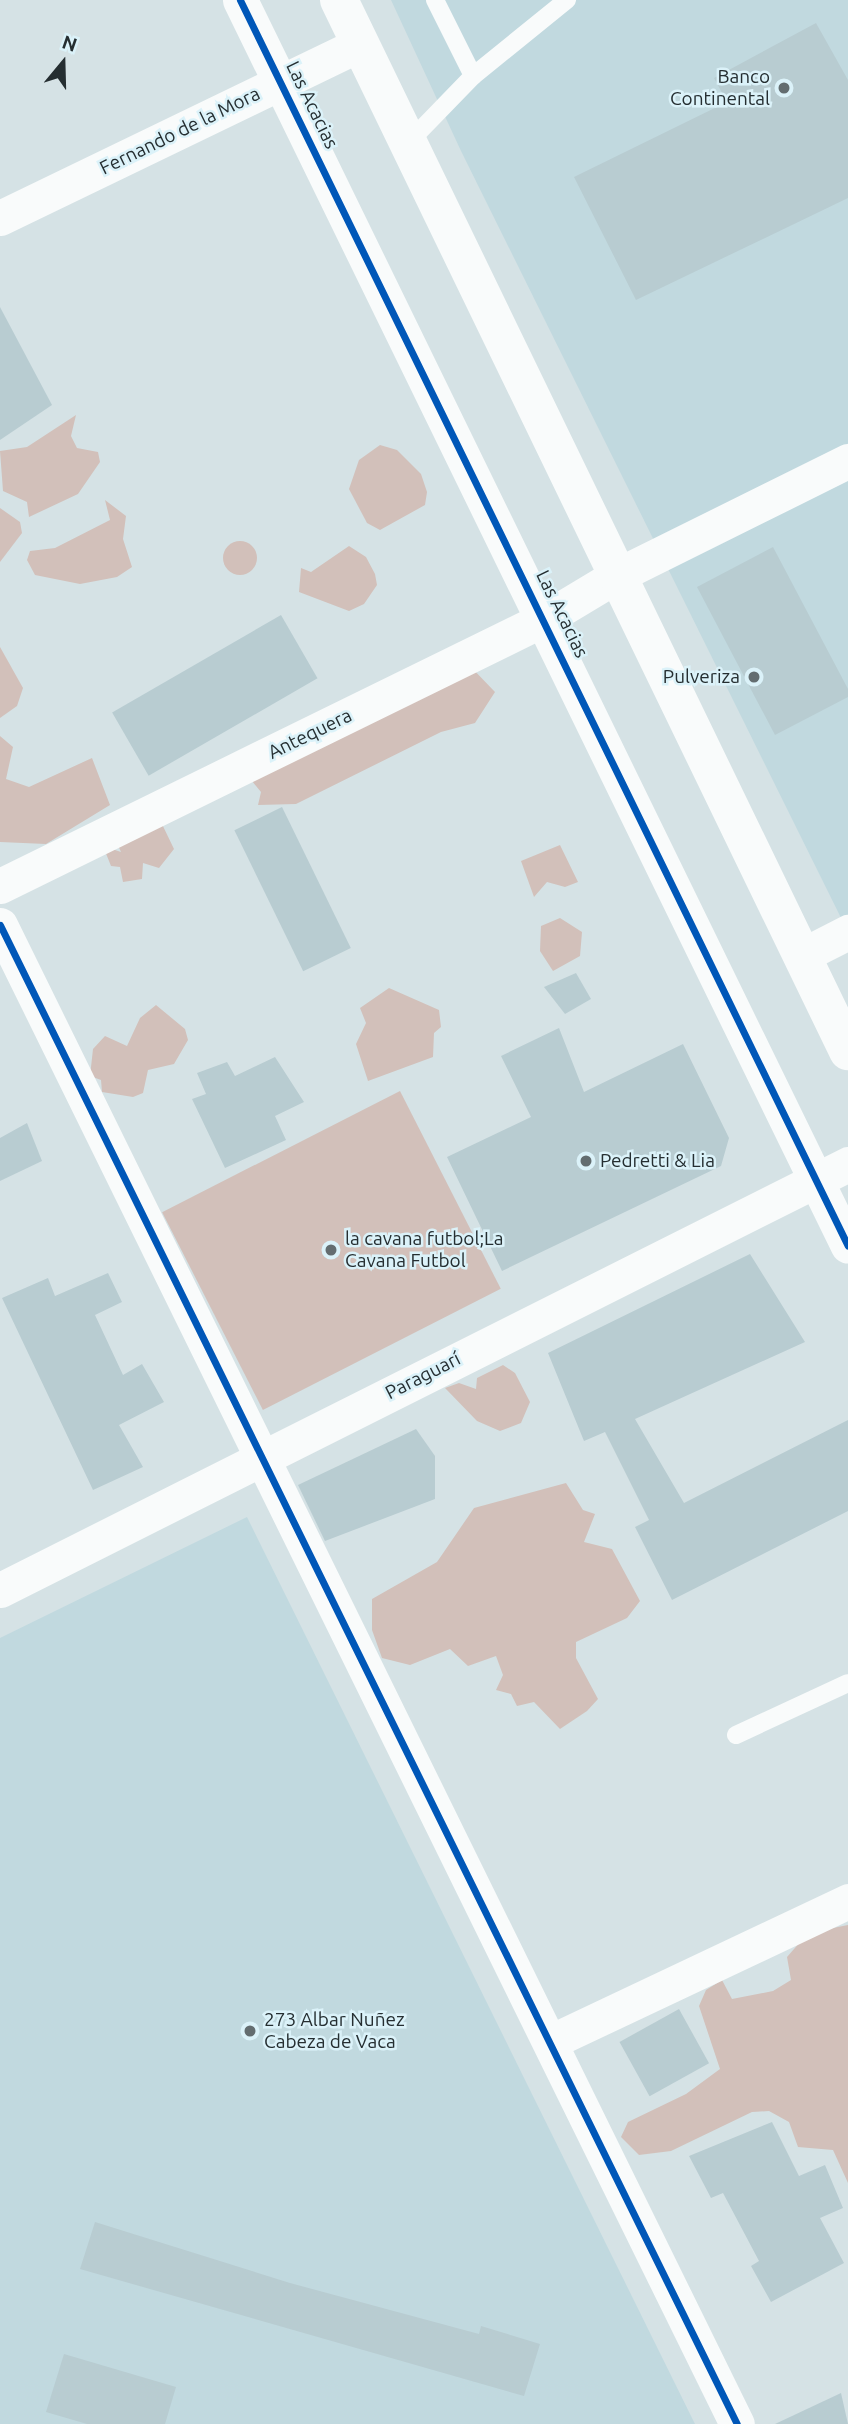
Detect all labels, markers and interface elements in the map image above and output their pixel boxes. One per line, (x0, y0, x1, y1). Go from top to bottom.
north arrow (28, 28, 98, 98)
text: N (60, 30, 80, 56)
street label: Las Acacias (281, 58, 343, 152)
place label: Banco Continental (670, 66, 770, 110)
marker: Banco Continental (776, 80, 792, 96)
street label: Fernando de la Mora (96, 82, 264, 180)
street label: Las Acacias (531, 567, 593, 661)
place label: Pulveriza (663, 666, 740, 688)
marker: Pulveriza (746, 669, 762, 685)
street label: Antequera (264, 704, 356, 764)
place label: Pedretti & Lia (600, 1150, 715, 1172)
marker: Pedretti & Lia (578, 1153, 594, 1169)
place label: la cavana futbol;La Cavana Futbol (345, 1228, 504, 1272)
marker: la cavana futbol;La Cavana Futbol (323, 1242, 339, 1258)
street label: Paraguarí (382, 1347, 464, 1405)
place label: 273 Albar Nuñez Cabeza de Vaca (264, 2009, 405, 2053)
marker: 273 Albar Nuñez Cabeza de Vaca (242, 2023, 258, 2039)

